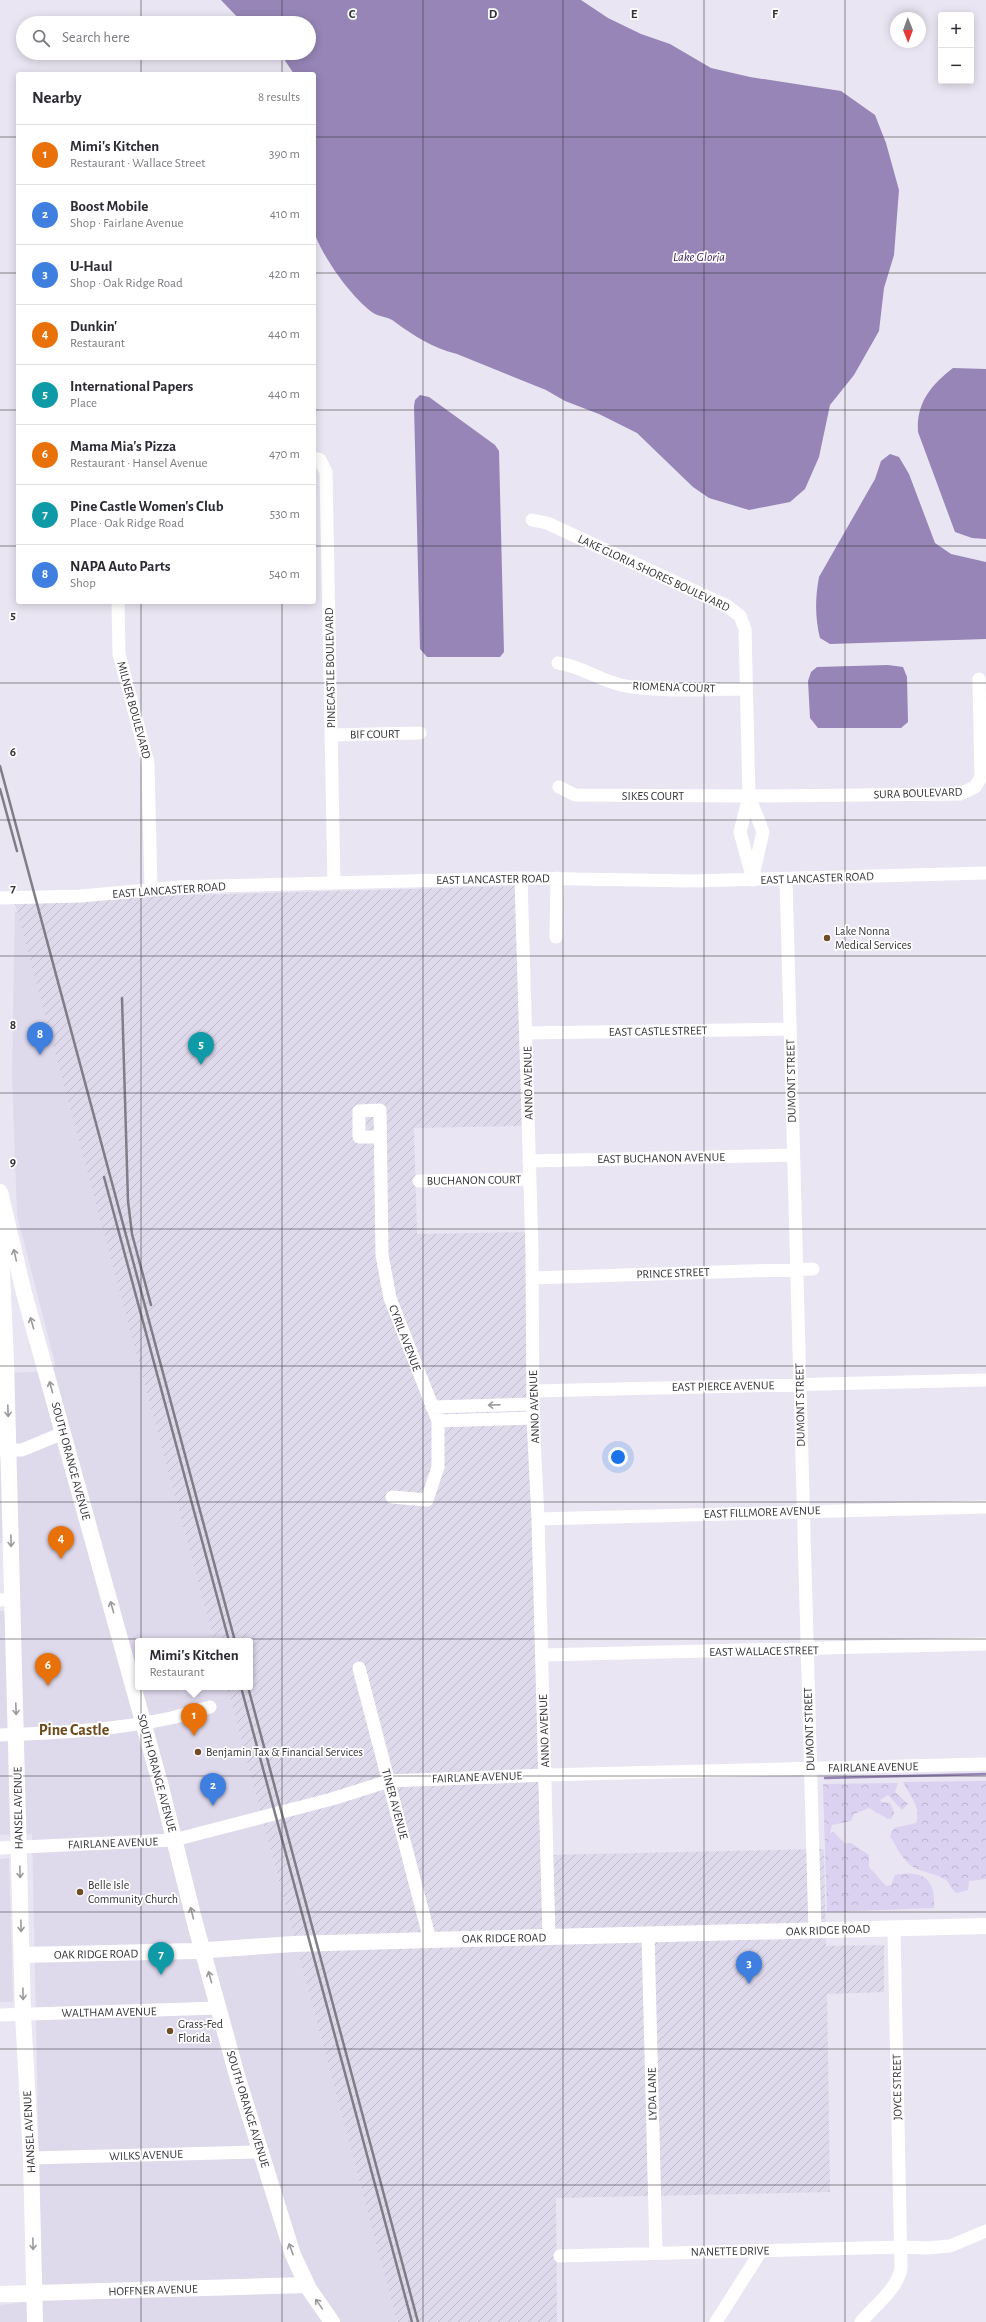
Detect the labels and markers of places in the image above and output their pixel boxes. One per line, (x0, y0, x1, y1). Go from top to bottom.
place label: Lake Nonna Medical Services (835, 925, 911, 951)
marker: Lake Nonna Medical Services (822, 933, 832, 943)
pin: 8 (27, 1022, 53, 1055)
pin: 5 (188, 1032, 214, 1065)
pin: 4 (48, 1526, 74, 1559)
pin: 6 (35, 1653, 61, 1686)
pin: 1 (181, 1703, 207, 1736)
place label: Benjamin Tax & Financial Services (206, 1746, 363, 1759)
marker: Benjamin Tax & Financial Services (193, 1747, 203, 1757)
pin: 2 (200, 1773, 226, 1806)
place label: Belle Isle Community Church (88, 1879, 178, 1906)
marker: Belle Isle Community Church (75, 1887, 85, 1897)
pin: 7 (148, 1942, 174, 1975)
pin: 3 (736, 1951, 762, 1984)
place label: Grass-Fed Florida (178, 2018, 223, 2044)
marker: Grass-Fed Florida (165, 2026, 175, 2036)

